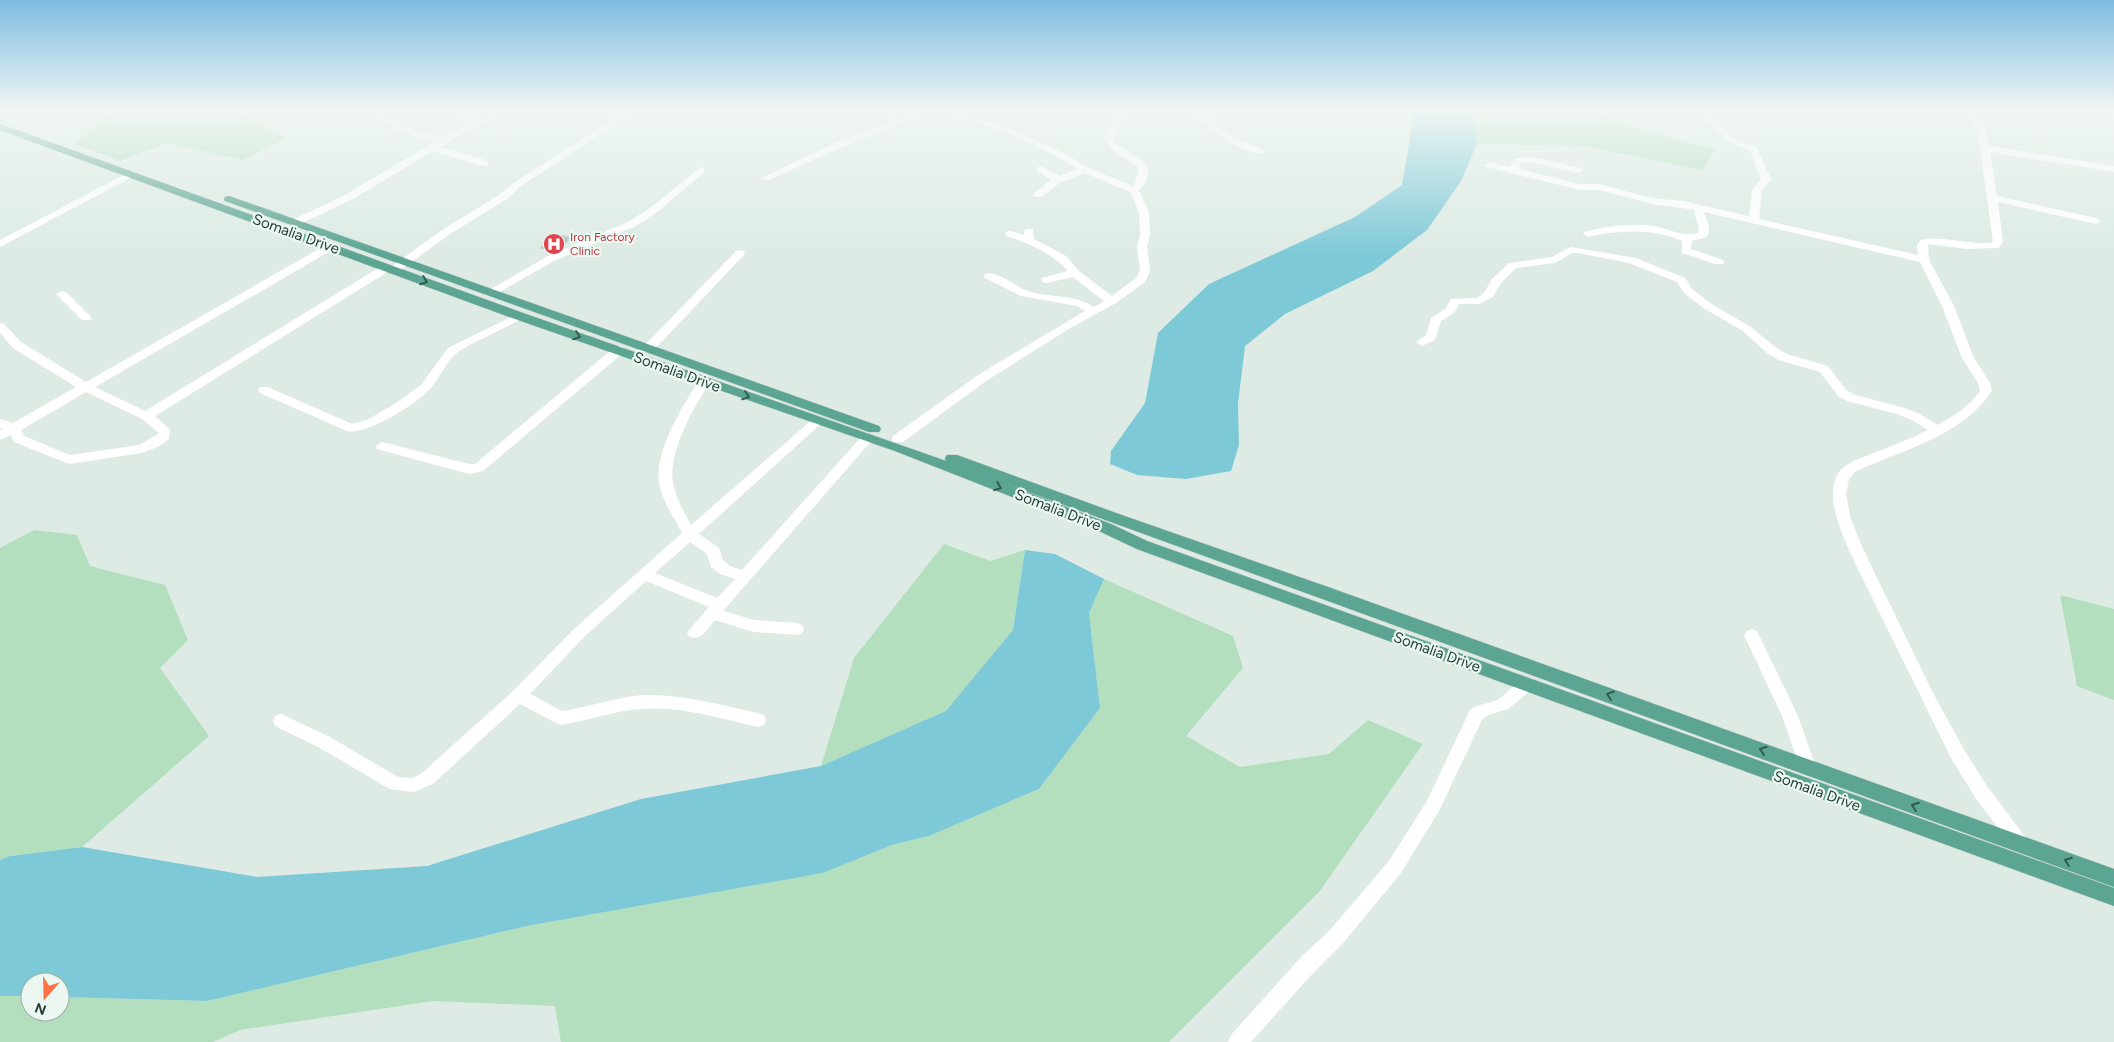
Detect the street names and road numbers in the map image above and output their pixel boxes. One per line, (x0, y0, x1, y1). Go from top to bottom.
street label: Somalia Drive (250, 210, 342, 258)
street label: Somalia Drive (631, 348, 723, 396)
street label: Somalia Drive (1012, 485, 1104, 535)
street label: Somalia Drive (1391, 628, 1483, 676)
street label: Somalia Drive (1771, 767, 1863, 815)

